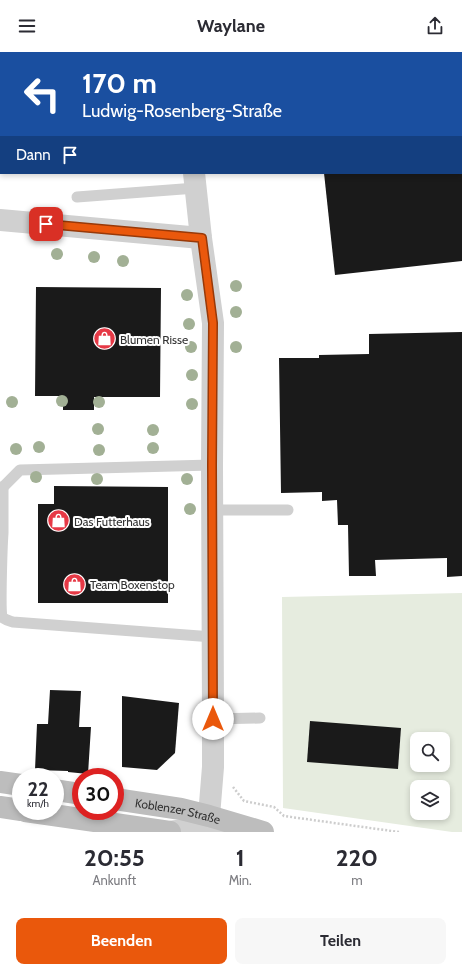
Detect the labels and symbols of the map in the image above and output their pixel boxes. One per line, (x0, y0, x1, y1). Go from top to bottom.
pin (29, 207, 63, 241)
shop icon: Blumen Risse (91, 326, 117, 352)
place label: Blumen Risse (120, 332, 188, 347)
shop icon: Das Futterhaus (45, 508, 71, 534)
place label: Das Futterhaus (74, 514, 150, 529)
shop icon: Team Boxenstop (61, 571, 87, 597)
place label: Team Boxenstop (90, 577, 175, 592)
position arrow (192, 698, 234, 740)
speed limit sign: 30 (72, 768, 124, 820)
street label: Koblenzer Straße (134, 795, 222, 827)

